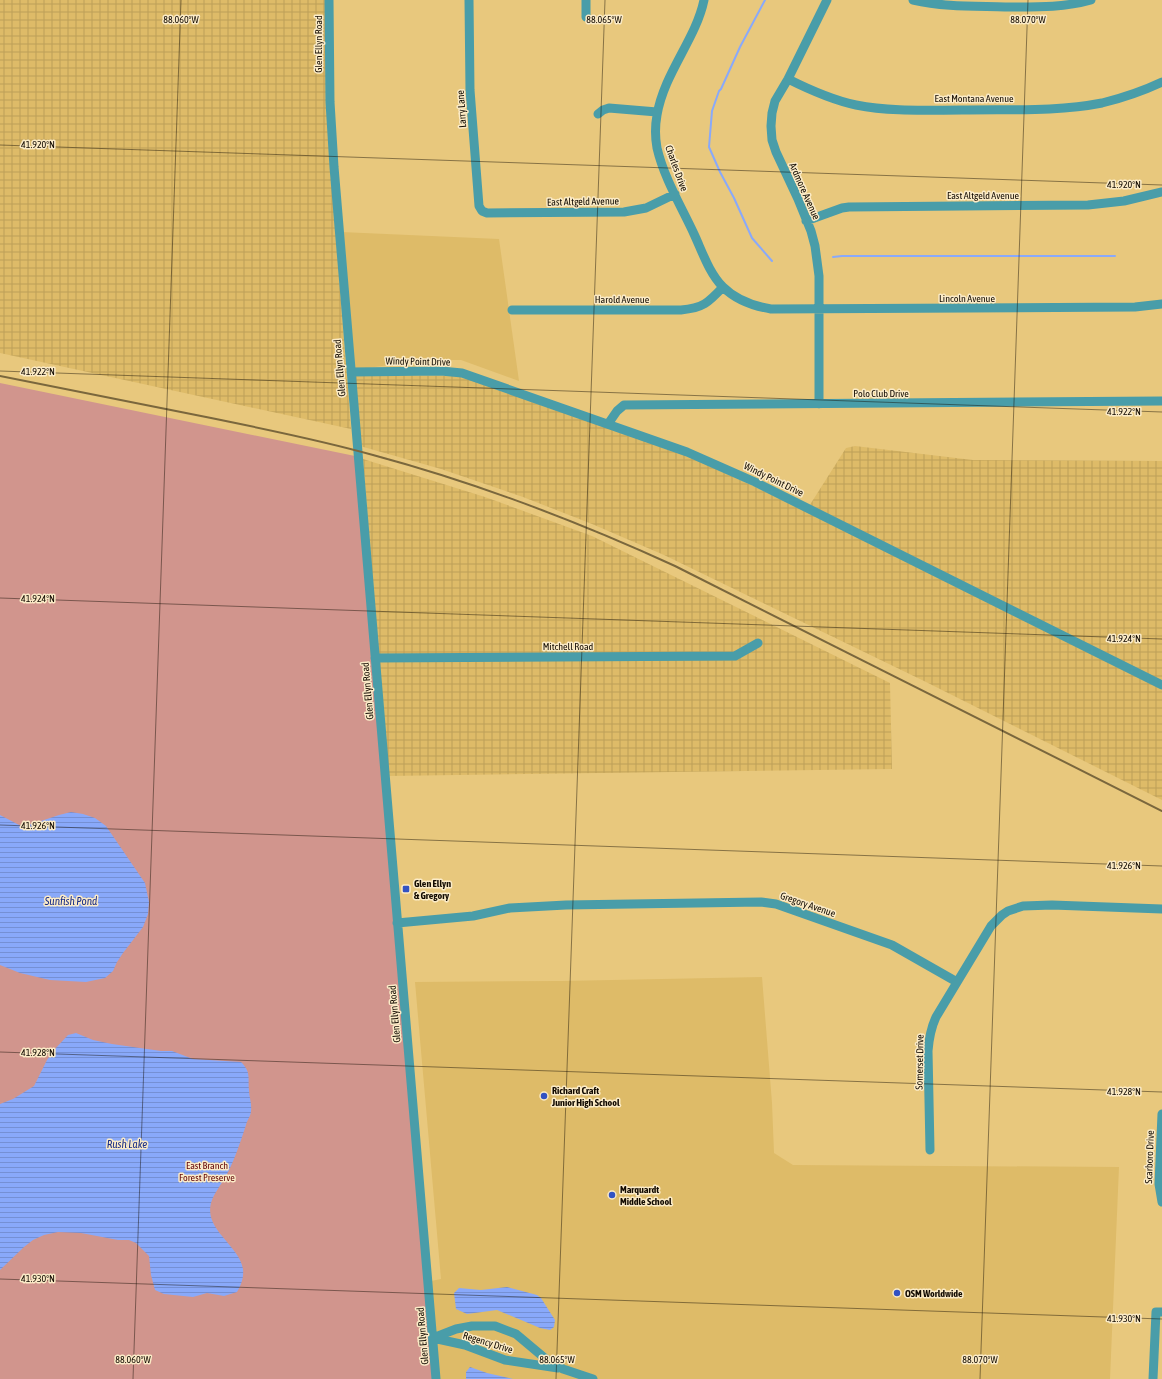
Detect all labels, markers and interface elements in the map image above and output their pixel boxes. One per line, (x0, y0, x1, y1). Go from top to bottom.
text: 88.060°W (163, 14, 199, 25)
text: 88.065°W (586, 14, 622, 25)
text: 88.070°W (1010, 14, 1046, 25)
street label: Glen Ellyn Road (313, 15, 324, 73)
street label: Larry Lane (455, 89, 468, 128)
street label: East Montana Avenue (934, 93, 1014, 104)
text: 41.920°N (21, 139, 55, 150)
street label: Charles Drive (663, 144, 690, 193)
street label: Ardmore Avenue (787, 161, 822, 222)
text: 41.920°N (1107, 179, 1141, 190)
street label: East Altgeld Avenue (947, 190, 1020, 201)
street label: East Altgeld Avenue (547, 195, 620, 208)
street label: Lincoln Avenue (939, 293, 995, 304)
street label: Harold Avenue (595, 294, 650, 305)
street label: Glen Ellyn Road (331, 339, 347, 397)
street label: Windy Point Drive (385, 355, 451, 368)
text: 41.922°N (21, 366, 55, 377)
street label: Polo Club Drive (853, 388, 909, 399)
text: 41.922°N (1107, 406, 1141, 417)
street label: Windy Point Drive (742, 460, 806, 499)
text: 41.924°N (21, 593, 55, 604)
text: 41.924°N (1107, 633, 1141, 644)
street label: Mitchell Road (543, 641, 594, 652)
street label: Glen Ellyn Road (359, 662, 375, 720)
text: 41.926°N (21, 820, 55, 831)
text: 41.926°N (1107, 860, 1141, 871)
place label: Glen Ellyn & Gregory (414, 878, 451, 901)
marker: Glen Ellyn & Gregory (401, 884, 411, 894)
street label: Gregory Avenue (779, 890, 837, 919)
water label: Sunfish Pond (44, 895, 97, 907)
street label: Glen Ellyn Road (386, 985, 402, 1043)
street label: Somerset Drive (914, 1034, 925, 1090)
text: 41.928°N (21, 1047, 55, 1058)
place label: Richard Craft Junior High School (551, 1085, 620, 1108)
text: 41.928°N (1107, 1086, 1141, 1097)
marker: Richard Craft Junior High School (539, 1091, 549, 1101)
street label: Scarboro Drive (1143, 1130, 1156, 1184)
water label: Rush Lake (107, 1138, 147, 1150)
park label: East Branch Forest Preserve (179, 1160, 235, 1183)
place label: Marquardt Middle School (620, 1184, 672, 1207)
marker: Marquardt Middle School (607, 1190, 617, 1200)
text: 41.930°N (21, 1273, 55, 1284)
marker: OSM Worldwide (892, 1288, 902, 1298)
place label: OSM Worldwide (905, 1288, 963, 1299)
street label: Glen Ellyn Road (414, 1307, 430, 1365)
text: 41.930°N (1107, 1313, 1141, 1324)
street label: Regency Drive (462, 1330, 515, 1355)
text: 88.060°W (115, 1354, 151, 1365)
text: 88.065°W (539, 1354, 575, 1365)
text: 88.070°W (962, 1354, 998, 1365)

